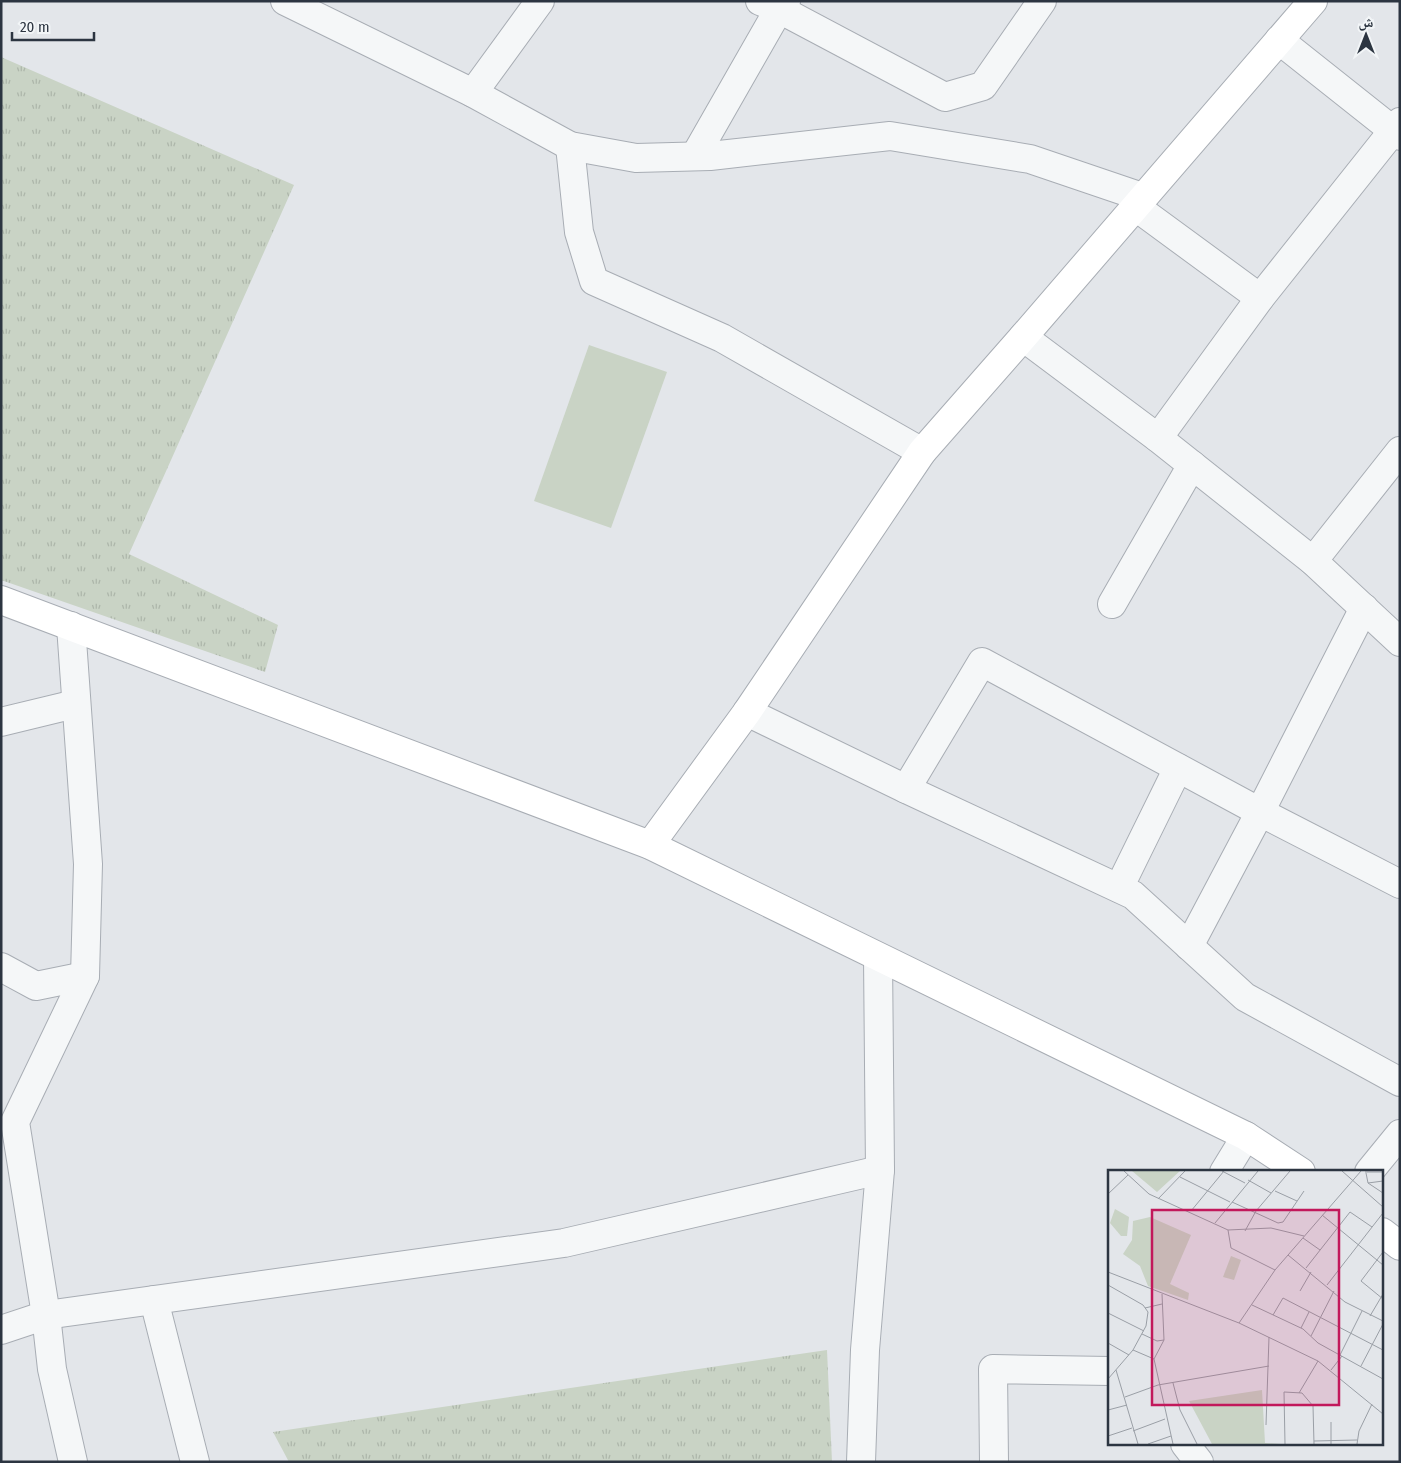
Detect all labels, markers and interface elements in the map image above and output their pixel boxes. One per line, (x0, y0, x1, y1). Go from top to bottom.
scale bar (12, 10, 95, 42)
north arrow (1341, 10, 1391, 60)
text: ش (1359, 14, 1374, 31)
text: 20 m (20, 18, 50, 36)
inset map (1108, 1170, 1384, 1446)

